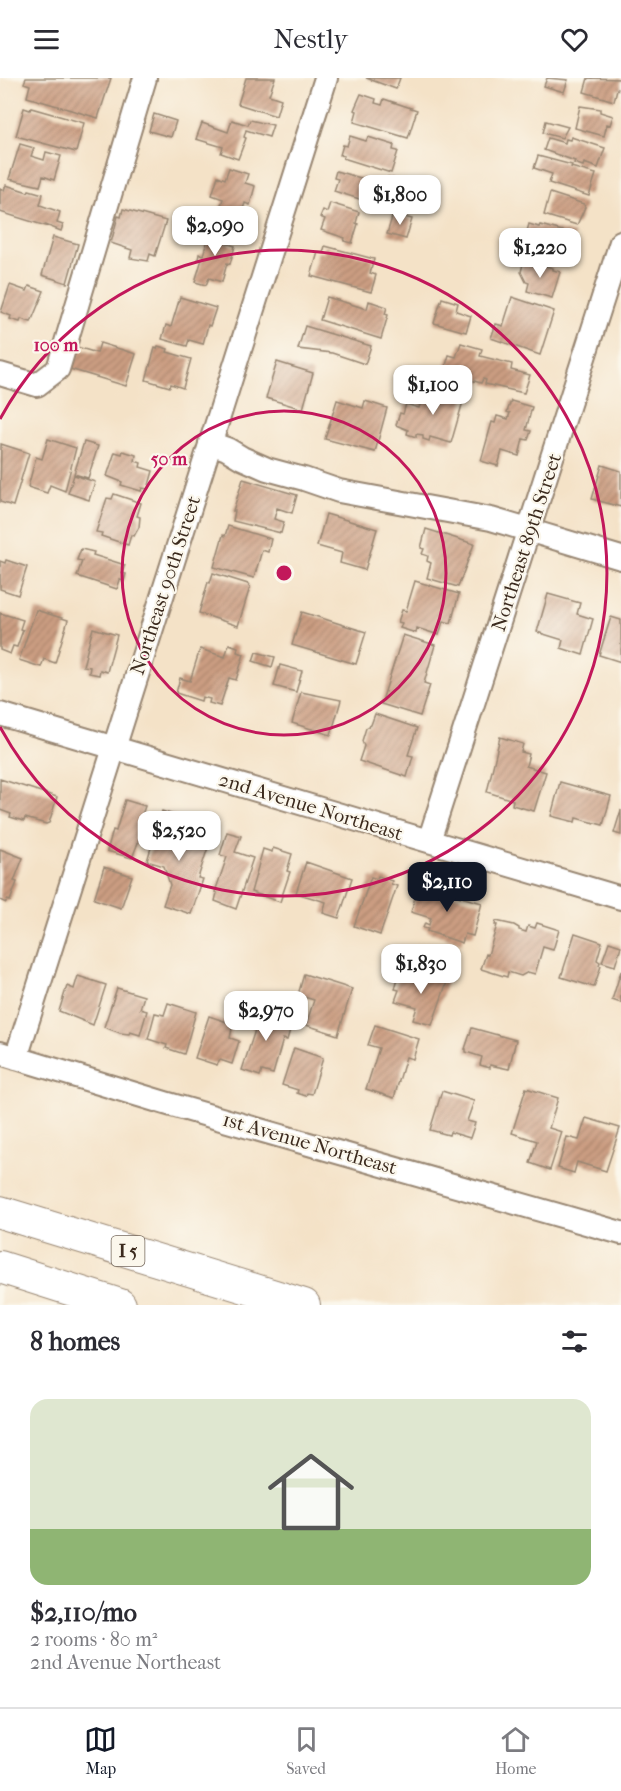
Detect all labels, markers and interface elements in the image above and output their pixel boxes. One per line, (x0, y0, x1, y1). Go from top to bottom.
icon: menu (30, 23, 63, 56)
text: Nestly (273, 23, 348, 55)
icon: heart (558, 23, 591, 56)
pin: $1,800 (351, 175, 449, 226)
text: $1,800 (373, 183, 427, 206)
pin: $2,090 (166, 206, 264, 257)
text: $2,090 (186, 214, 244, 237)
pin: $1,220 (491, 228, 589, 279)
text: $1,220 (513, 236, 567, 259)
text: 100 m (33, 335, 80, 356)
pin: $1,100 (384, 365, 482, 416)
text: $1,100 (407, 373, 459, 396)
text: 50 m (151, 449, 188, 470)
street label: Northeast 89th Street (487, 450, 566, 634)
street label: Northeast 90th Street (126, 493, 205, 677)
centre of rings (274, 563, 294, 583)
street label: 2nd Avenue Northeast (216, 768, 406, 845)
pin: $2,520 (130, 811, 228, 862)
text: $2,520 (152, 819, 206, 842)
pin: $2,110 (398, 862, 496, 913)
text: $2,110 (422, 870, 472, 893)
pin: $1,830 (372, 944, 470, 995)
text: $1,830 (395, 952, 447, 975)
pin: $2,970 (217, 991, 315, 1042)
text: $2,970 (238, 999, 294, 1022)
street label: 1st Avenue Northeast (220, 1108, 400, 1179)
road number: I 5 (112, 1236, 144, 1266)
icon: filters (558, 1325, 591, 1358)
text: 8 homes (30, 1326, 120, 1357)
icon: home (257, 1438, 365, 1546)
text: $2,110/mo (30, 1597, 137, 1628)
text: 2 rooms · 80 m² (30, 1628, 157, 1651)
text: 2nd Avenue Northeast (30, 1651, 221, 1674)
tab: Map (84, 1723, 117, 1778)
tab: Saved (286, 1723, 326, 1778)
tab: Home (495, 1723, 537, 1778)

